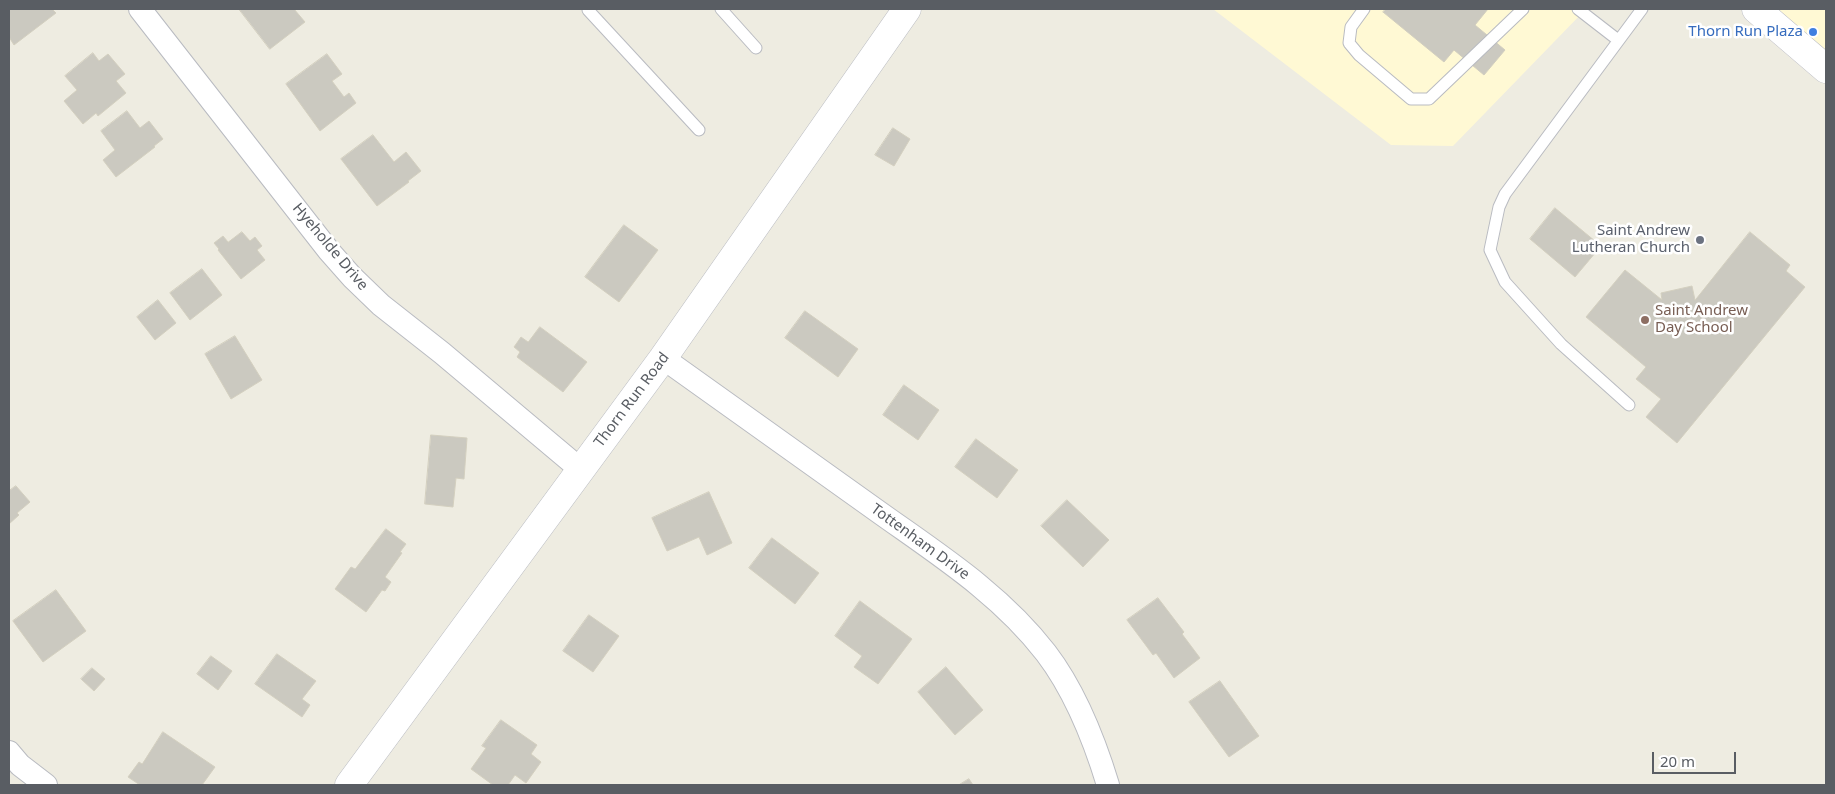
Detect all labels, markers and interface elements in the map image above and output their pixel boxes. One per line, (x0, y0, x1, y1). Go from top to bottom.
place label: Thorn Run Plaza (1688, 23, 1803, 41)
marker: Thorn Run Plaza (1807, 26, 1819, 38)
street label: Hyeholde Drive (288, 200, 372, 294)
place label: Saint Andrew Lutheran Church (1572, 222, 1690, 257)
marker: Saint Andrew Lutheran Church (1694, 234, 1706, 246)
place label: Saint Andrew Day School (1655, 302, 1748, 337)
marker: Saint Andrew Day School (1639, 314, 1651, 326)
street label: Thorn Run Road (591, 349, 673, 451)
street label: Tottenham Drive (867, 500, 973, 584)
scale bar (1655, 742, 1739, 774)
text: 20 m (1660, 751, 1695, 771)

